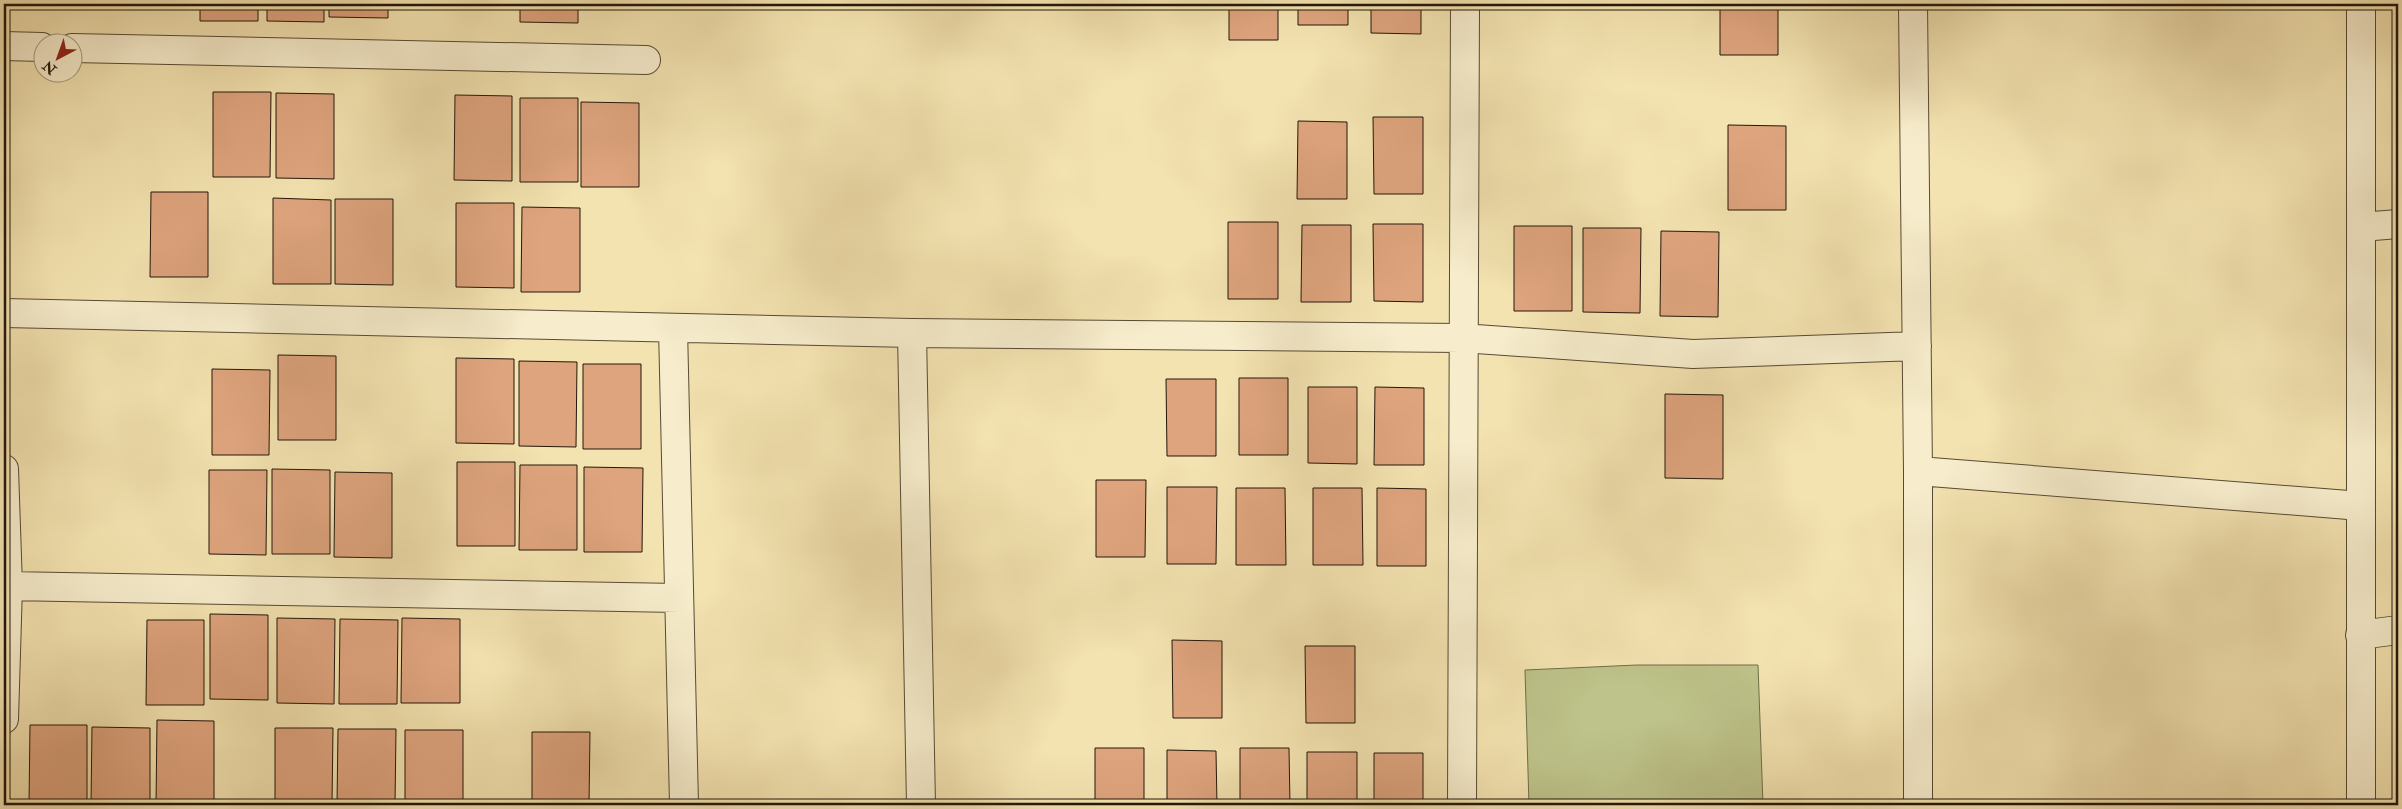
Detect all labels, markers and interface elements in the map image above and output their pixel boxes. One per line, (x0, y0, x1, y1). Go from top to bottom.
north arrow (32, 32, 82, 82)
text: N (39, 57, 61, 79)

